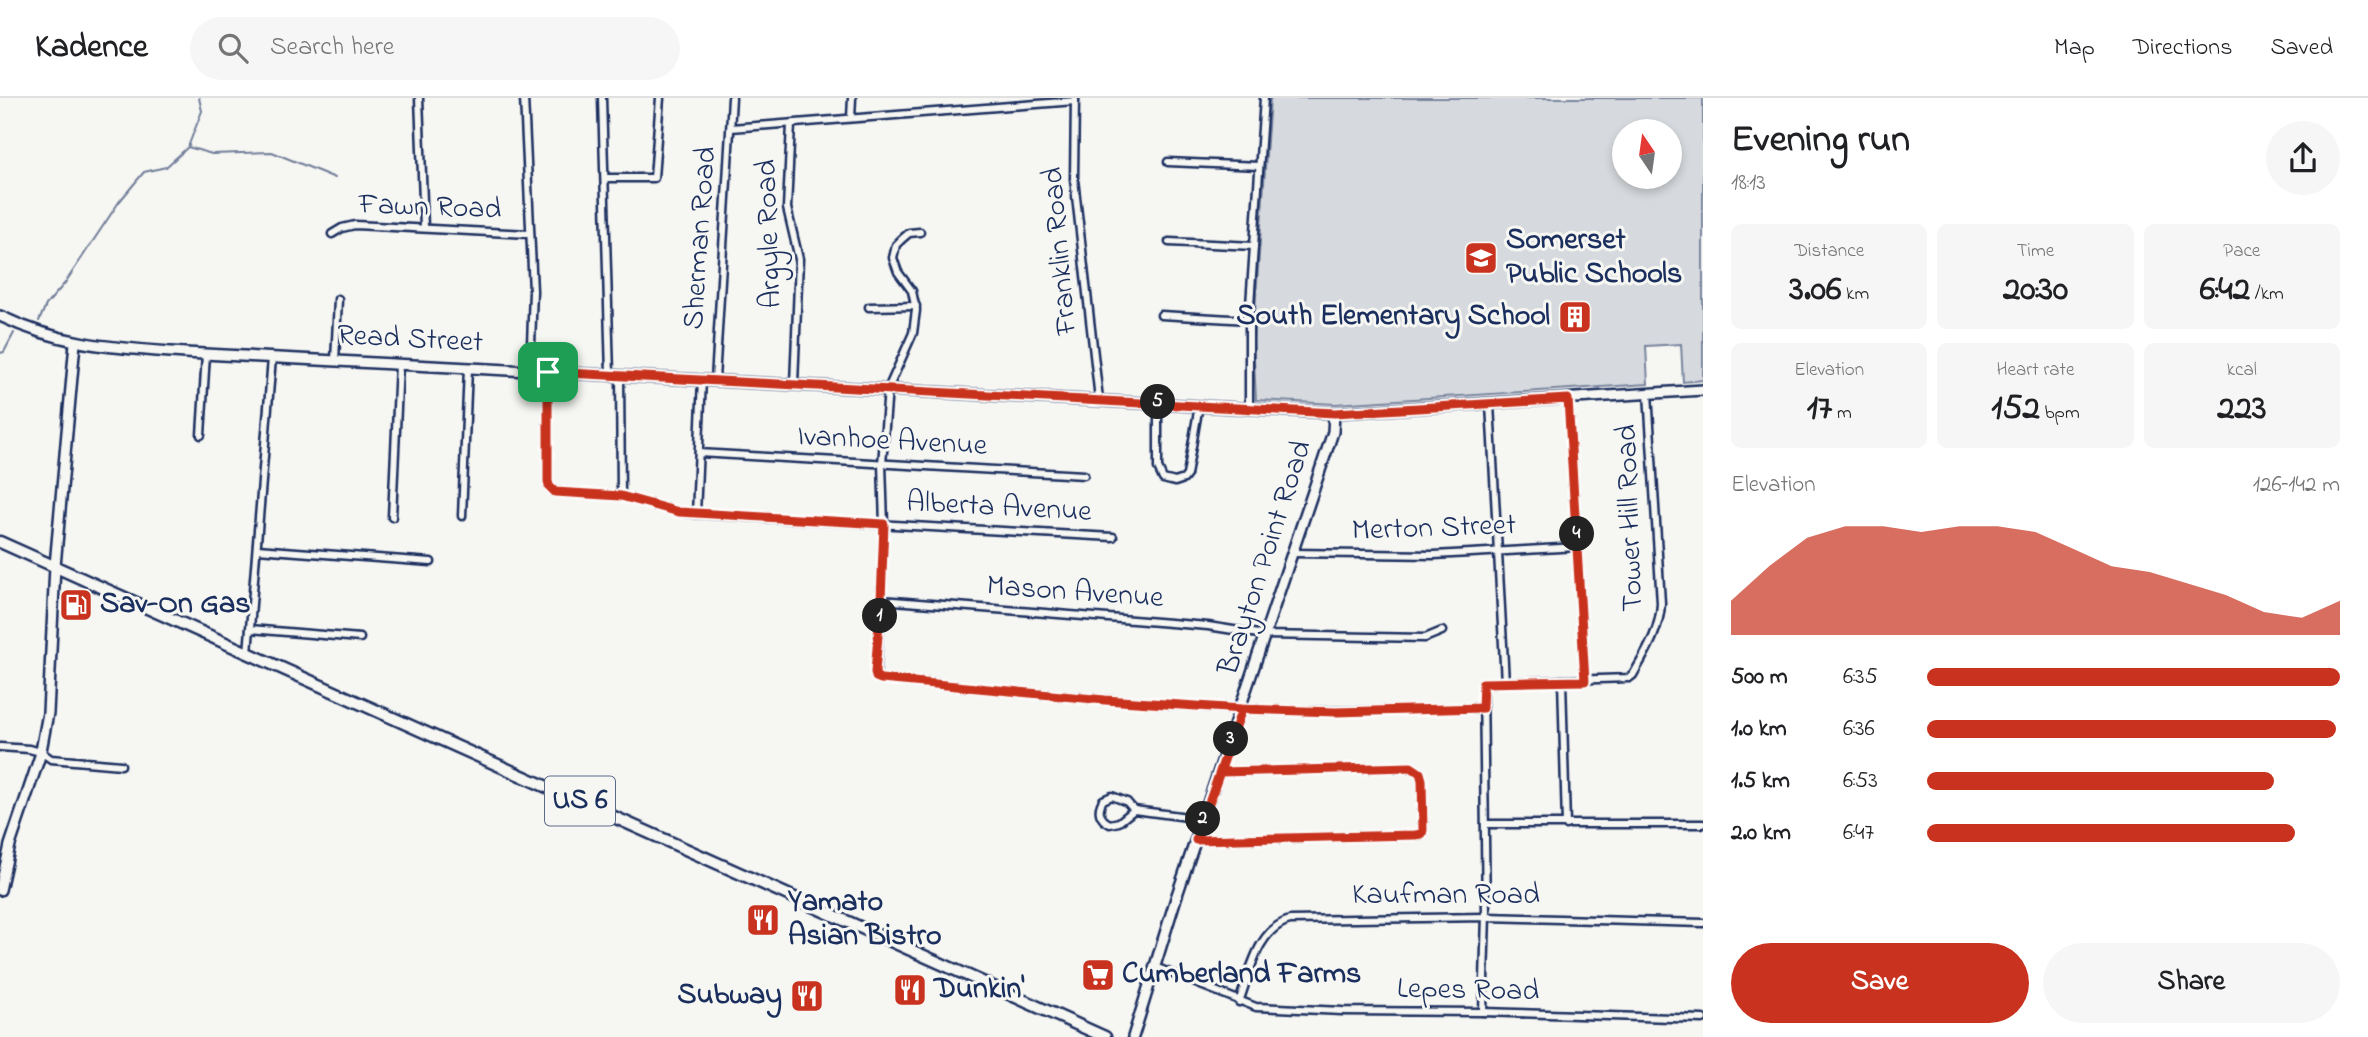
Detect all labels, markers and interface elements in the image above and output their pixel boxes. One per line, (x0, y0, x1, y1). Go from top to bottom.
search box (190, 17, 680, 80)
text: Kadence (35, 24, 148, 72)
icon: search (214, 29, 252, 67)
text: Search here (270, 29, 394, 67)
text: Map (2054, 31, 2095, 66)
text: Directions (2133, 31, 2232, 66)
text: Saved (2270, 31, 2333, 66)
text: Evening run (1731, 113, 1910, 169)
north arrow (1612, 119, 1682, 189)
map controls (1612, 119, 1682, 189)
button: share (2266, 121, 2340, 195)
street label: Sherman Road (673, 145, 729, 331)
street label: Argyle Road (745, 159, 795, 309)
street label: Franklin Road (1032, 165, 1090, 338)
text: 18:13 (1731, 167, 1766, 200)
street label: Fawn Road (357, 183, 502, 232)
place label: Somerset Public Schools (1506, 219, 1682, 297)
text: Distance (1794, 238, 1864, 265)
text: Time (2017, 238, 2054, 265)
text: Pace (2223, 238, 2260, 265)
school or university icon: Somerset Public Schools (1462, 239, 1500, 277)
text: 3.06 (1789, 265, 1841, 316)
text: 20:30 (2003, 265, 2068, 316)
text: 6:42 (2200, 265, 2250, 316)
text: km (1841, 281, 1869, 308)
text: /km (2250, 281, 2284, 308)
place label: South Elementary School (1236, 295, 1550, 339)
building icon: South Elementary School (1556, 298, 1594, 336)
street label: Read Street (336, 314, 484, 366)
pin (518, 342, 578, 402)
icon: arrive (529, 353, 567, 391)
text: Elevation (1794, 357, 1864, 384)
text: Heart rate (1997, 357, 2074, 384)
text: kcal (2227, 357, 2257, 384)
pin: 5 (1140, 384, 1176, 420)
text: 17 (1807, 384, 1832, 435)
text: 152 (1991, 384, 2040, 435)
text: 223 (2217, 384, 2266, 435)
text: 5 (1152, 388, 1163, 415)
text: m (1832, 400, 1852, 427)
text: bpm (2040, 400, 2080, 427)
street label: Ivanhoe Avenue (796, 415, 989, 469)
street label: Tower Hill Road (1606, 424, 1656, 612)
street label: Brayton Point Road (1207, 435, 1325, 682)
text: Elevation (1731, 469, 1816, 502)
text: 126–142 m (2253, 469, 2340, 502)
street label: Alberta Avenue (905, 481, 1093, 535)
street label: Merton Street (1351, 504, 1517, 554)
pin: 4 (1560, 516, 1594, 551)
text: 4 (1573, 520, 1580, 547)
street label: Mason Avenue (985, 565, 1166, 621)
place label: Sav-On Gas (100, 583, 251, 627)
fuel station icon: Sav-On Gas (57, 586, 95, 624)
pin: 1 (862, 598, 898, 634)
text: 1 (876, 602, 883, 629)
text: 500 m (1731, 661, 1788, 694)
text: 6:35 (1843, 661, 1878, 694)
text: 1.0 km (1731, 713, 1787, 746)
text: 6:36 (1843, 713, 1875, 746)
pin: 3 (1214, 722, 1248, 756)
text: 3 (1227, 725, 1234, 752)
text: 1.5 km (1731, 765, 1790, 798)
text: 6:53 (1843, 765, 1878, 798)
road number: US 6 (545, 776, 615, 826)
pin: 2 (1186, 802, 1220, 836)
text: 2 (1198, 805, 1207, 832)
text: 2.0 km (1731, 817, 1791, 850)
text: 6:47 (1843, 817, 1874, 850)
street label: Kaufman Road (1352, 874, 1540, 918)
place label: Yamato Asian Bistro (787, 881, 941, 959)
restaurant icon: Yamato Asian Bistro (744, 901, 782, 939)
button: Save (1731, 943, 2029, 1023)
button: Share (2043, 943, 2340, 1023)
place label: Cumberland Farms (1122, 953, 1361, 997)
supermarket icon: Cumberland Farms (1079, 956, 1117, 994)
place label: Dunkin' (932, 968, 1025, 1012)
street label: Lepes Road (1396, 968, 1540, 1014)
restaurant icon: Dunkin' (891, 971, 929, 1009)
place label: Subway (677, 974, 782, 1018)
restaurant icon: Subway (788, 977, 826, 1015)

